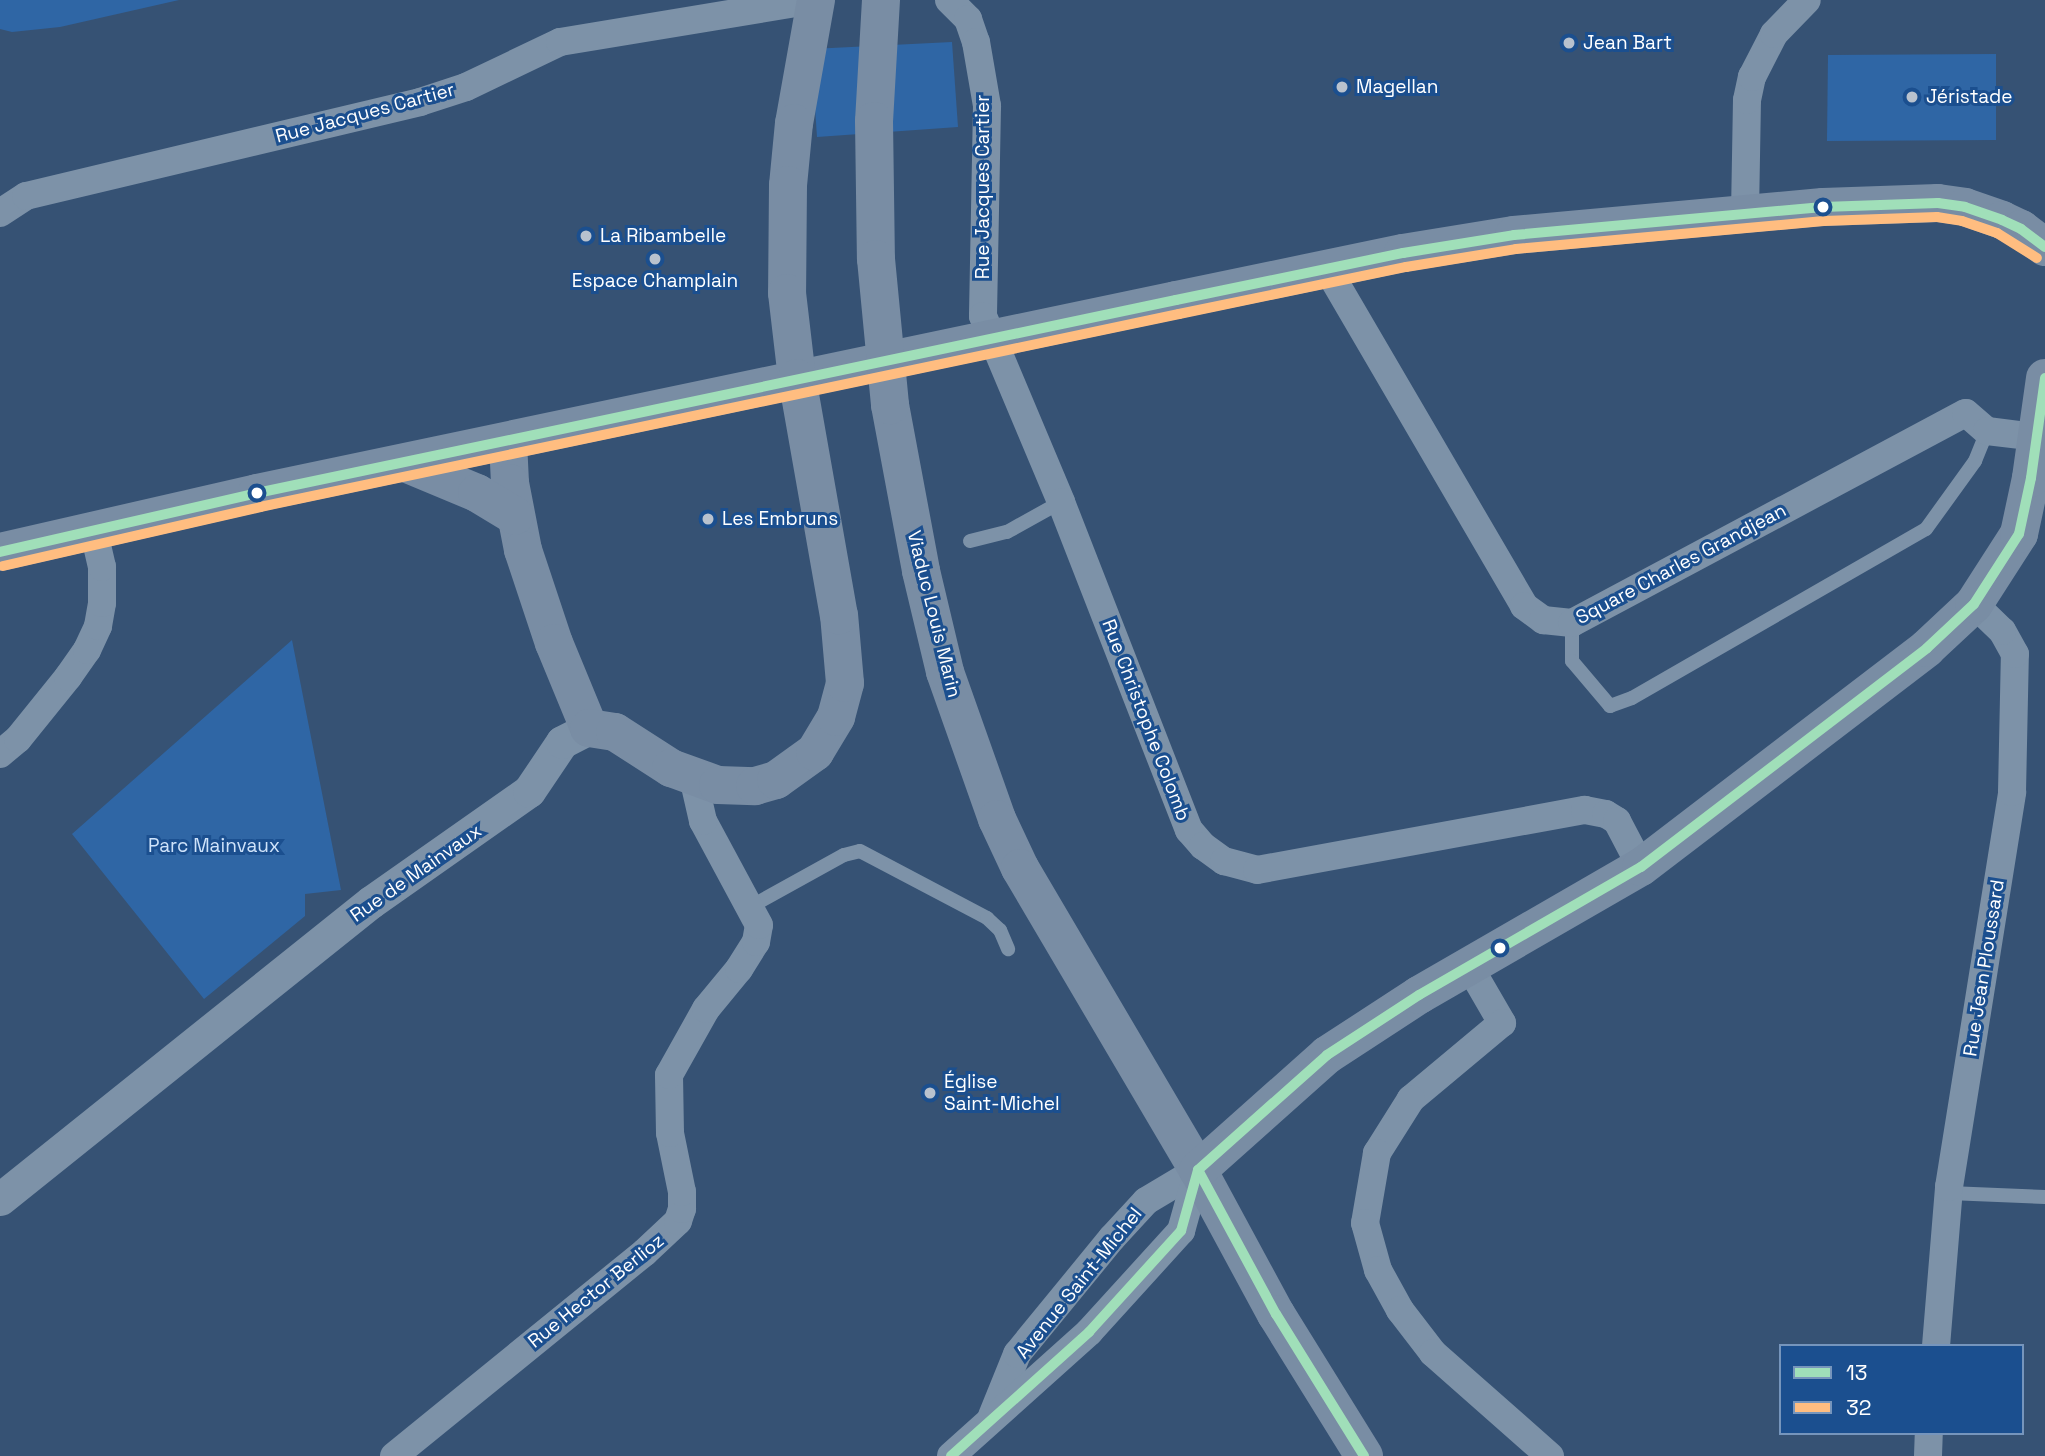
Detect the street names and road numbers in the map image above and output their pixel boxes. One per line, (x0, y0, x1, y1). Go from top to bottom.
street label: Rue Jacques Cartier (273, 78, 457, 148)
street label: Rue Jacques Cartier (972, 95, 994, 279)
street label: Square Charles Grandjean (1572, 499, 1790, 629)
street label: Viaduc Louis Marin (902, 528, 966, 700)
street label: Rue Christophe Colomb (1097, 616, 1195, 824)
street label: Rue de Mainvaux (346, 819, 486, 927)
street label: Rue Jean Ploussard (1959, 878, 2009, 1058)
street label: Avenue Saint-Michel (1011, 1203, 1147, 1363)
street label: Rue Hector Berlioz (523, 1229, 669, 1353)

